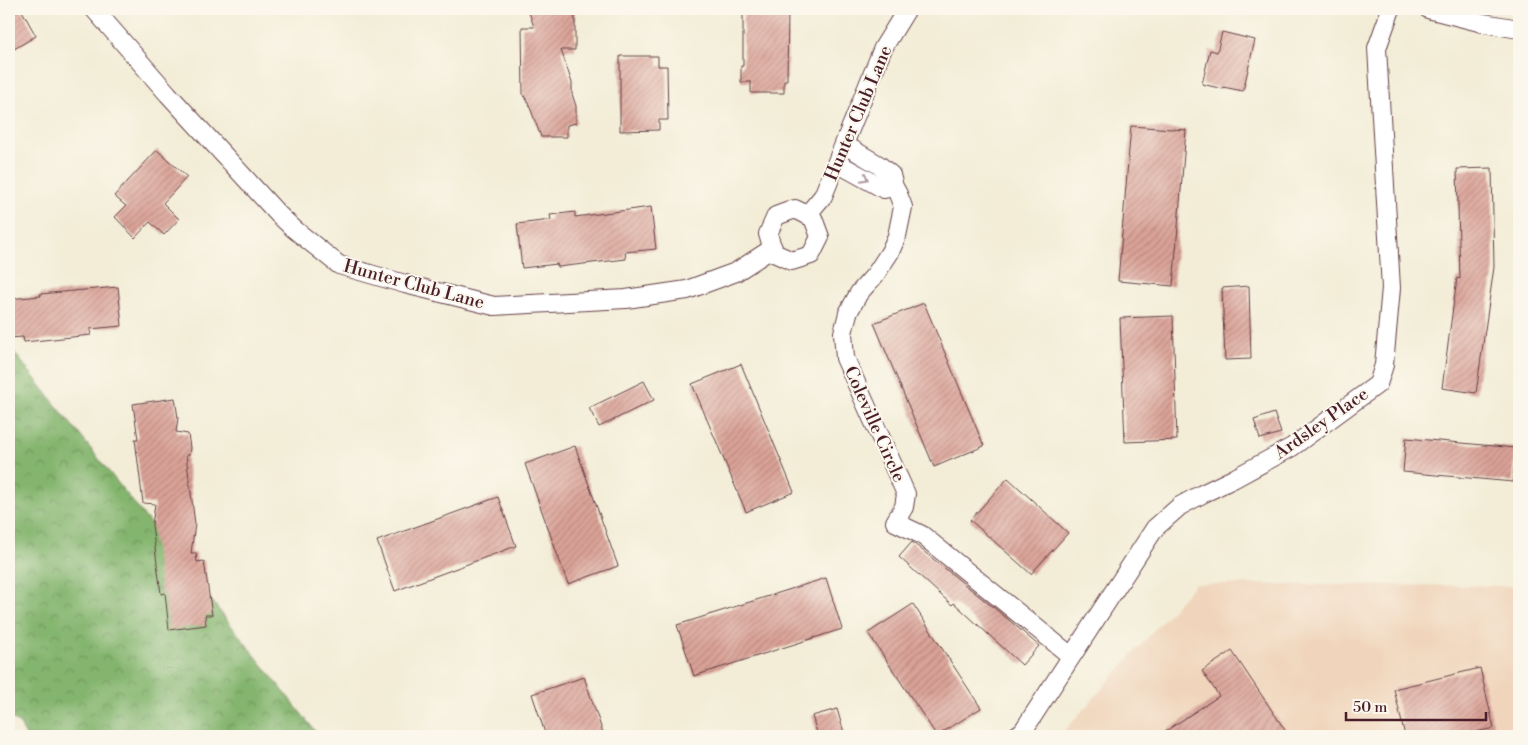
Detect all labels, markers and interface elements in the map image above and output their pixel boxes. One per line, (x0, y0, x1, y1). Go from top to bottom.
street label: Hunter Club Lane (820, 42, 897, 184)
one-way arrow (860, 172, 869, 182)
street label: Hunter Club Lane (341, 255, 487, 314)
street label: Coleville Circle (839, 363, 910, 486)
street label: Ardsley Place (1269, 382, 1373, 465)
scale bar (1346, 690, 1486, 722)
text: 50 m (1353, 698, 1387, 717)

